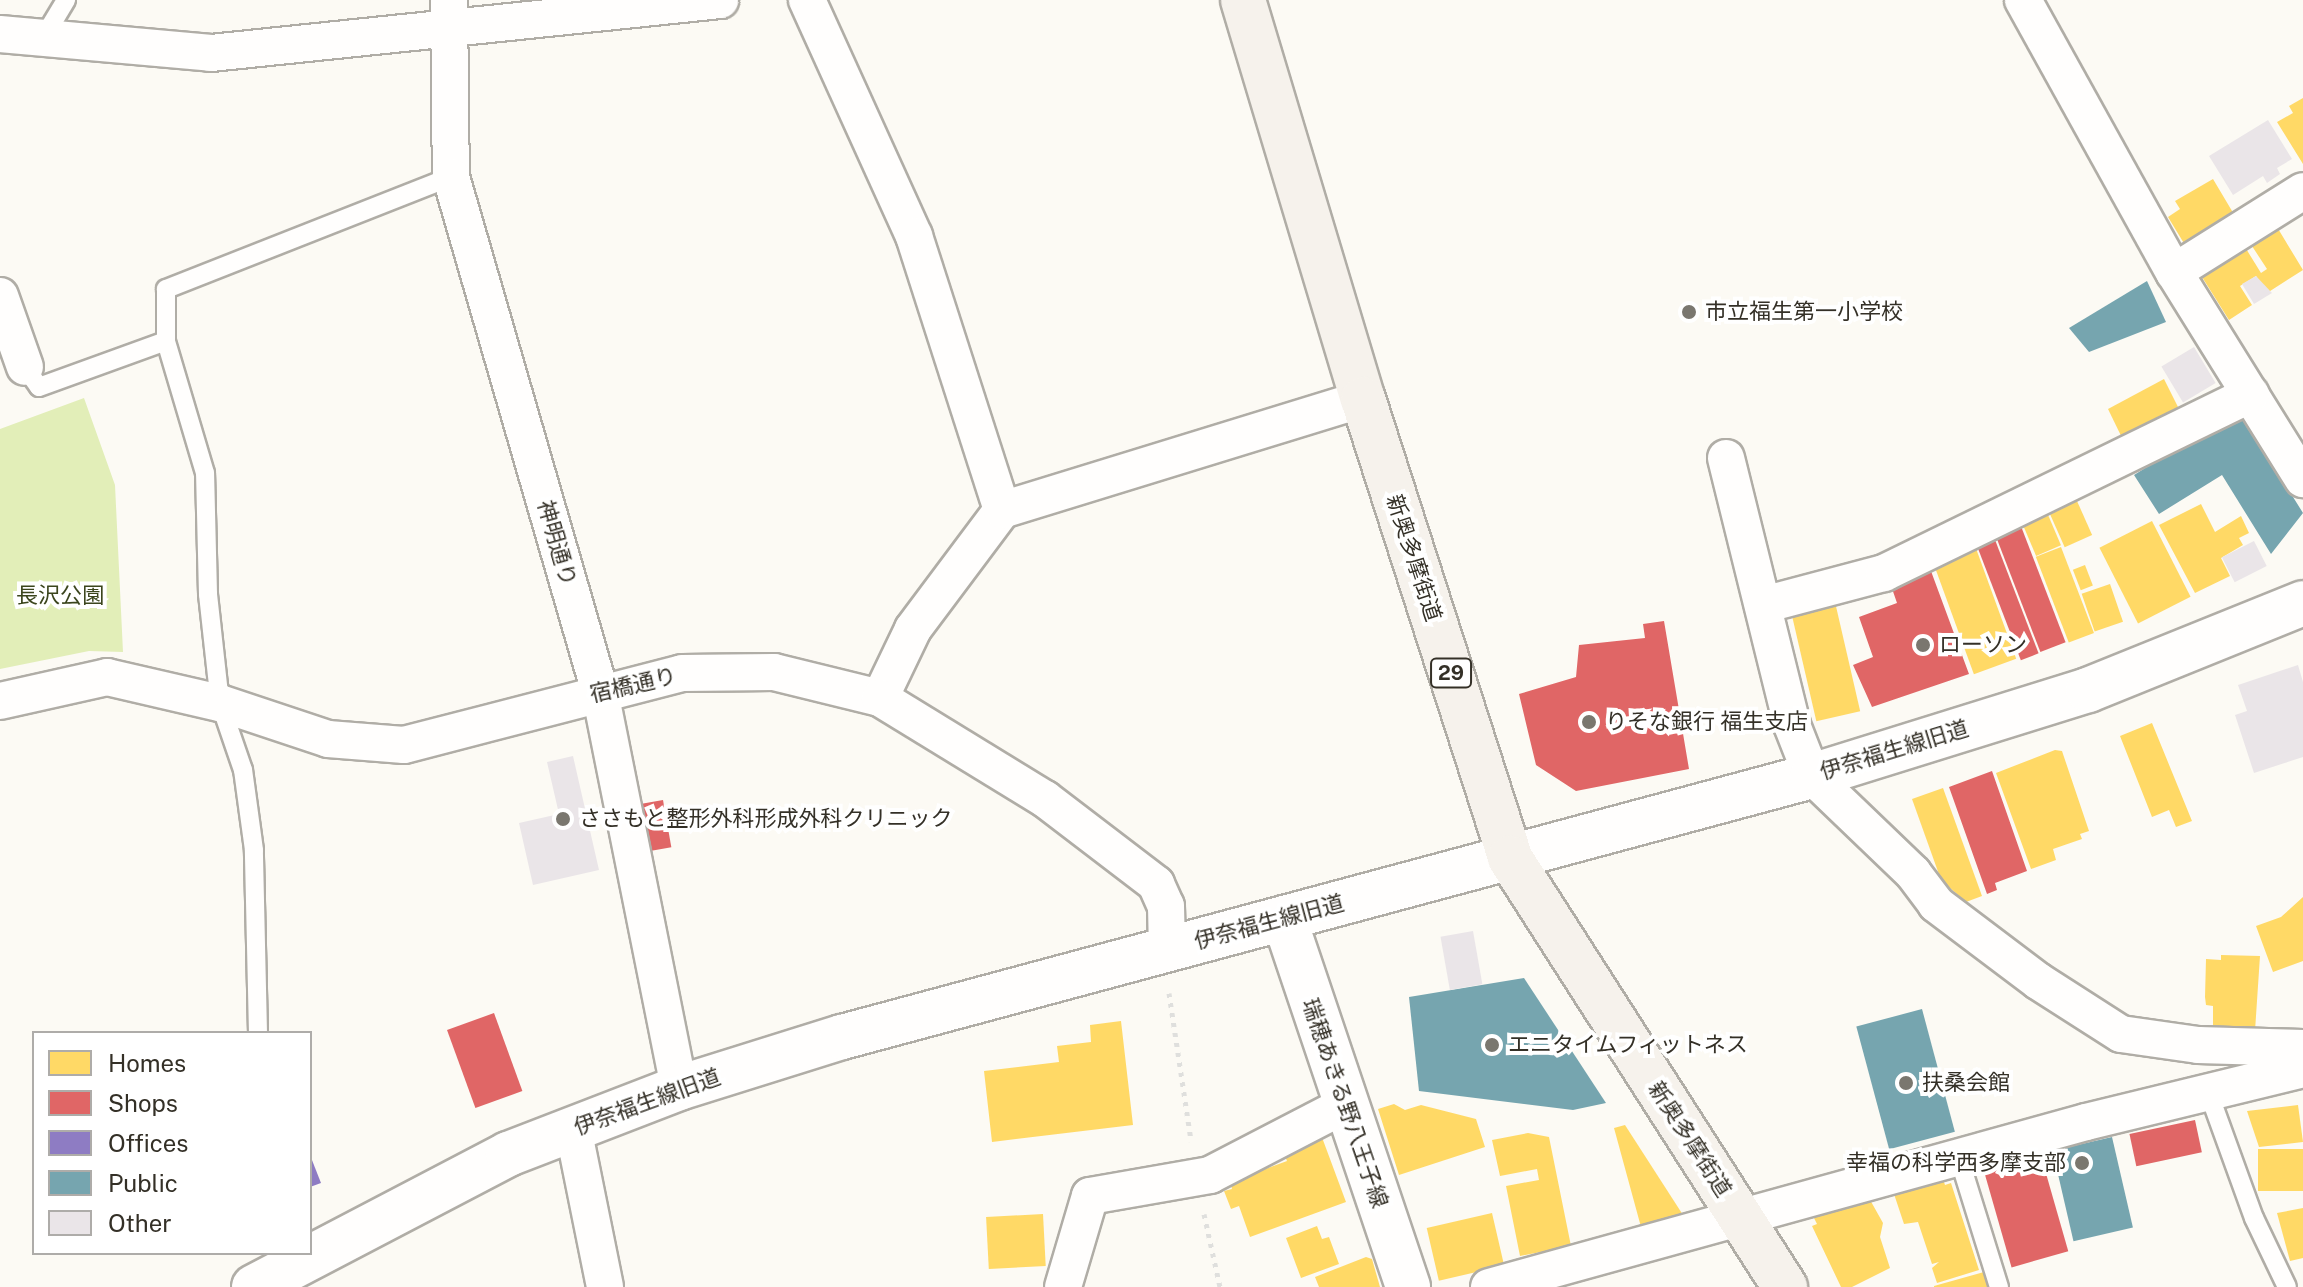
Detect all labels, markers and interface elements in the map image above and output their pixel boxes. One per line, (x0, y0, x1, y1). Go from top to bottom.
place label: 市立福生第一小学校 (1705, 299, 1903, 325)
marker: 市立福生第一小学校 (1680, 303, 1698, 321)
street label: 新奥多摩街道 (1381, 491, 1447, 625)
street label: 神明通り (532, 497, 582, 589)
park label: 長沢公園 (16, 583, 104, 609)
place label: ローソン (1939, 632, 2027, 658)
marker: ローソン (1914, 636, 1932, 654)
road number: 29 (1429, 657, 1473, 689)
street label: 宿橋通り (587, 662, 679, 708)
place label: りそな銀行 福生支店 (1605, 709, 1808, 735)
marker: りそな銀行 福生支店 (1580, 713, 1598, 731)
street label: 伊奈福生線旧道 (1817, 715, 1971, 785)
place label: ささもと整形外科形成外科クリニック (579, 806, 953, 832)
marker: ささもと整形外科形成外科クリニック (554, 810, 572, 828)
street label: 伊奈福生線旧道 (1191, 889, 1347, 955)
street label: 瑞穂あきる野八王子線 (1297, 995, 1393, 1211)
legend (32, 1031, 312, 1255)
place label: エニタイムフィットネス (1508, 1032, 1750, 1058)
marker: エニタイムフィットネス (1483, 1036, 1501, 1054)
text: Homes (108, 1049, 186, 1077)
street label: 伊奈福生線旧道 (570, 1063, 724, 1141)
place label: 扶桑会館 (1922, 1070, 2010, 1096)
marker: 扶桑会館 (1897, 1074, 1915, 1092)
street label: 新奥多摩街道 (1643, 1076, 1737, 1202)
text: Shops (108, 1089, 178, 1117)
text: Offices (108, 1129, 188, 1157)
place label: 幸福の科学西多摩支部 (1846, 1150, 2066, 1176)
marker: 幸福の科学西多摩支部 (2073, 1154, 2091, 1172)
text: Public (108, 1169, 178, 1197)
text: Other (108, 1209, 172, 1237)

